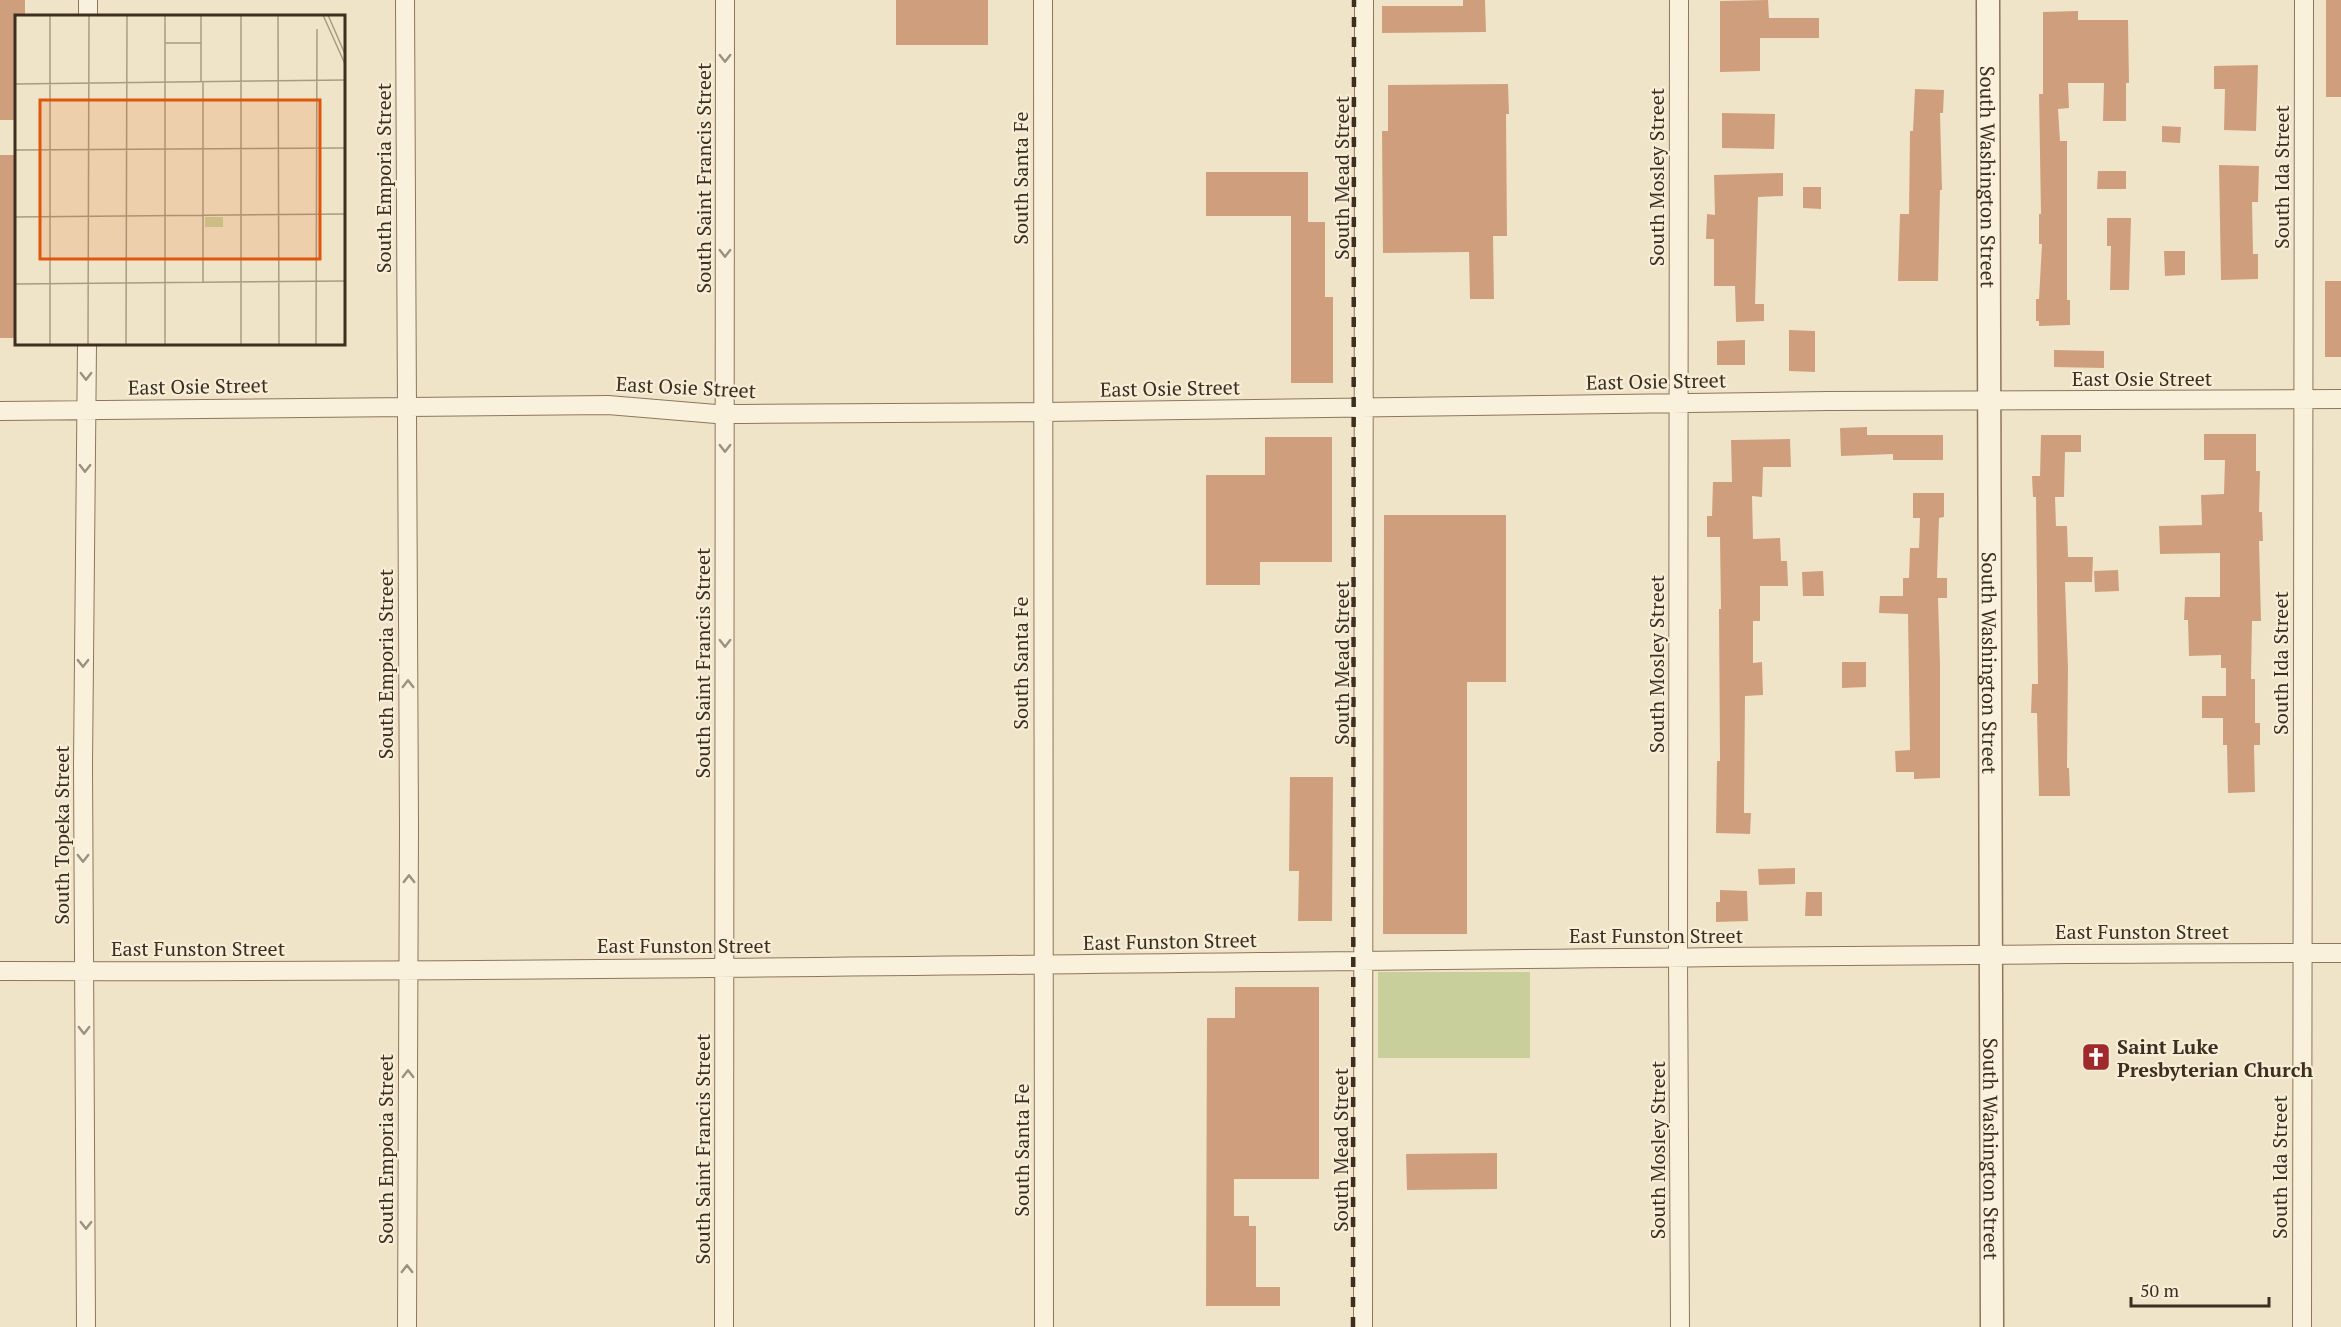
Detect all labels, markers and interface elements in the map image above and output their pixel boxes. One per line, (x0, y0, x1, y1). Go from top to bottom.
inset map (15, 15, 345, 345)
one-way arrow (719, 54, 731, 63)
street label: South Saint Francis Street (690, 62, 717, 294)
street label: South Washington Street (1975, 66, 2002, 289)
street label: South Emporia Street (370, 82, 397, 273)
street label: South Mosley Street (1643, 87, 1670, 266)
street label: South Mead Street (1328, 95, 1355, 260)
street label: South Ida Street (2268, 105, 2295, 249)
street label: South Santa Fe (1007, 111, 1034, 245)
one-way arrow (719, 249, 731, 258)
street label: East Osie Street (2072, 365, 2213, 392)
street label: East Osie Street (1586, 366, 1727, 396)
street label: East Osie Street (615, 370, 757, 404)
street label: East Osie Street (128, 371, 269, 401)
one-way arrow (80, 372, 92, 381)
street label: East Osie Street (1100, 373, 1241, 403)
one-way arrow (719, 444, 731, 453)
one-way arrow (79, 463, 91, 472)
street label: South Saint Francis Street (689, 547, 716, 779)
street label: South Washington Street (1976, 552, 2004, 775)
street label: South Emporia Street (372, 568, 399, 759)
street label: South Mosley Street (1643, 574, 1670, 753)
street label: South Mead Street (1328, 580, 1355, 745)
street label: South Ida Street (2267, 591, 2294, 735)
street label: South Santa Fe (1007, 596, 1034, 730)
one-way arrow (719, 639, 731, 648)
one-way arrow (77, 658, 89, 667)
one-way arrow (402, 679, 414, 688)
street label: South Topeka Street (48, 745, 75, 925)
one-way arrow (77, 853, 89, 862)
one-way arrow (403, 874, 415, 883)
street label: East Funston Street (2055, 918, 2230, 945)
street label: East Funston Street (1569, 922, 1744, 949)
street label: East Funston Street (1083, 926, 1258, 956)
street label: East Funston Street (597, 932, 772, 959)
street label: East Funston Street (111, 935, 286, 962)
one-way arrow (78, 1025, 90, 1034)
street label: South Saint Francis Street (689, 1033, 716, 1265)
place label: Saint Luke Presbyterian Church (2117, 1033, 2313, 1083)
street label: South Washington Street (1978, 1038, 2005, 1261)
church icon: Saint Luke Presbyterian Church (2080, 1041, 2112, 1073)
street label: South Emporia Street (372, 1053, 399, 1244)
street label: South Mosley Street (1644, 1060, 1671, 1239)
street label: South Mead Street (1327, 1067, 1354, 1232)
one-way arrow (402, 1069, 414, 1078)
street label: South Santa Fe (1008, 1083, 1035, 1217)
street label: South Ida Street (2266, 1095, 2293, 1239)
one-way arrow (79, 1220, 92, 1229)
one-way arrow (401, 1264, 413, 1273)
scale bar (2131, 1270, 2269, 1308)
text: 50 m (2140, 1278, 2180, 1302)

